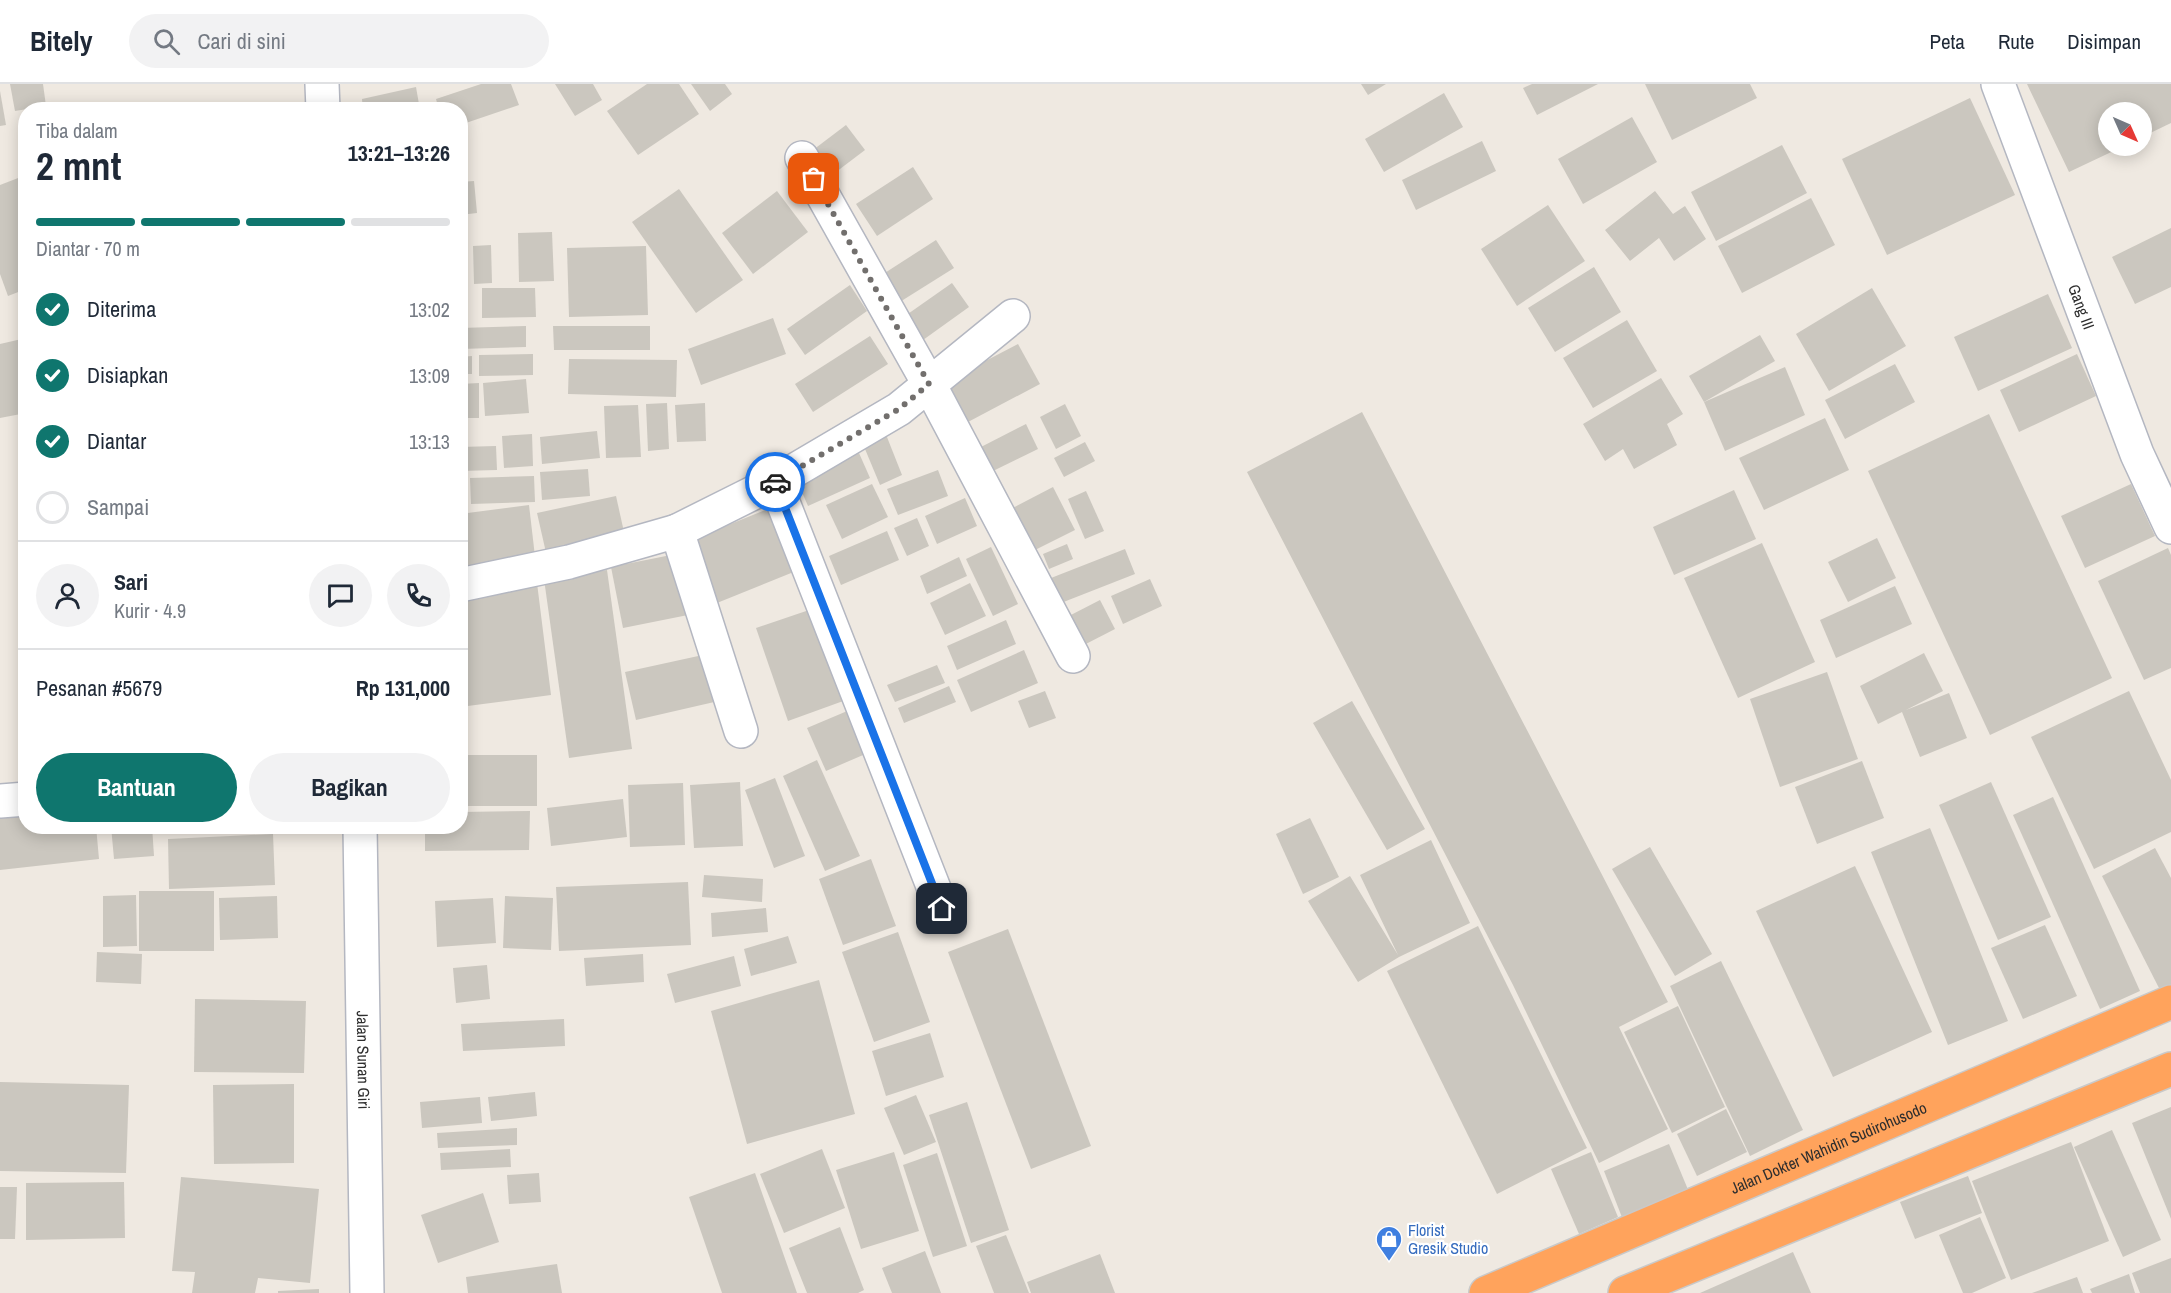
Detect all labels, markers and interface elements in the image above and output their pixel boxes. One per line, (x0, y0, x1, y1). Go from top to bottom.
search box (129, 14, 549, 68)
text: Bitely (30, 22, 93, 60)
icon: search (150, 25, 183, 58)
text: Cari di sini (198, 26, 286, 56)
text: Peta (1929, 27, 1965, 56)
text: Rute (1998, 27, 2034, 56)
text: Disimpan (2067, 27, 2141, 56)
north arrow (2098, 102, 2152, 156)
map controls (2098, 102, 2152, 156)
text: Tiba dalam (36, 117, 118, 144)
text: 13:21–13:26 (348, 138, 450, 168)
text: 2 mnt (36, 140, 121, 192)
pin (788, 153, 839, 204)
icon: bag (797, 162, 830, 195)
text: Diantar · 70 m (36, 235, 140, 262)
street label: Gang III (2063, 281, 2100, 333)
icon: check (36, 293, 69, 326)
text: Diterima (87, 294, 156, 324)
text: 13:02 (409, 296, 450, 323)
icon: check (36, 359, 69, 392)
text: Disiapkan (87, 360, 168, 390)
text: 13:09 (409, 362, 450, 389)
icon: check (36, 425, 69, 458)
text: Diantar (87, 426, 146, 456)
text: 13:13 (409, 428, 450, 455)
courier (745, 452, 805, 512)
icon: car (759, 466, 792, 499)
text: Sampai (87, 492, 149, 522)
button: person (36, 564, 99, 627)
button: chat (309, 564, 372, 627)
button: phone (387, 564, 450, 627)
text: Sari (114, 567, 148, 597)
text: Kurir · 4.9 (114, 597, 186, 624)
text: Pesanan #5679 (36, 673, 162, 703)
text: Rp 131,000 (356, 673, 450, 703)
button: Bantuan (36, 753, 237, 822)
button: Bagikan (249, 753, 450, 822)
pin (916, 883, 967, 934)
icon: home (925, 892, 958, 925)
street label: Jalan Sunan Giri (352, 1011, 375, 1109)
street label: Jalan Dokter Wahidin Sudirohusodo (1727, 1096, 1930, 1199)
place label: Florist Gresik Studio (1408, 1219, 1488, 1259)
shop icon: Florist Gresik Studio (1374, 1224, 1404, 1262)

